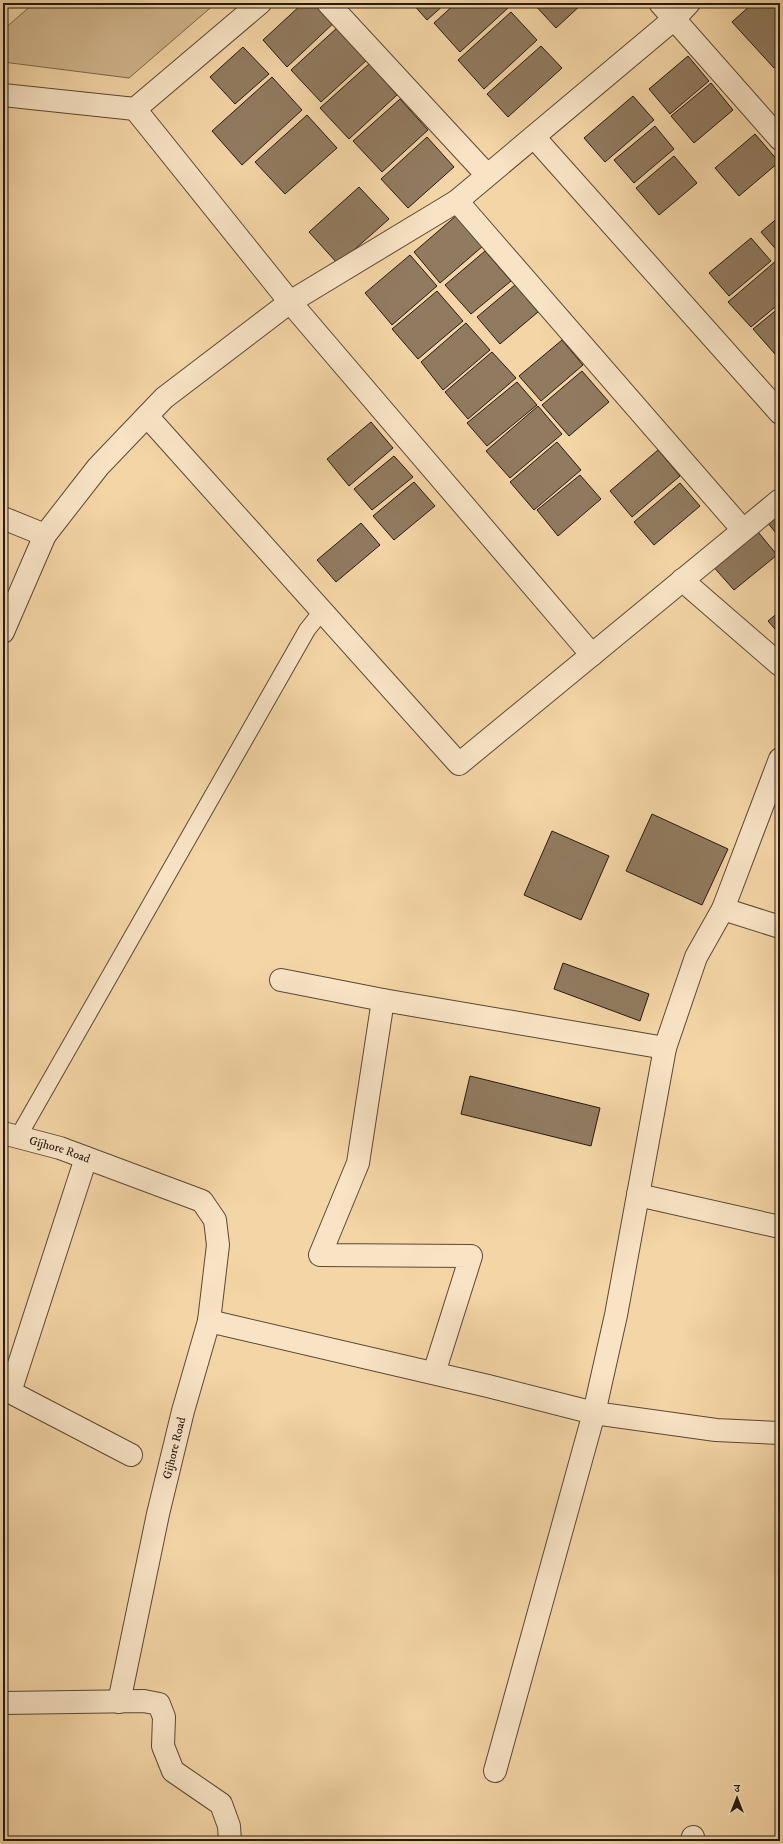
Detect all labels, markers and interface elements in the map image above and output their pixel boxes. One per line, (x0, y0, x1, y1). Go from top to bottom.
street label: Gijhore Road (27, 1133, 92, 1167)
street label: Gijhore Road (160, 1416, 189, 1481)
north arrow (717, 1778, 757, 1818)
text: उ (733, 1782, 741, 1796)

